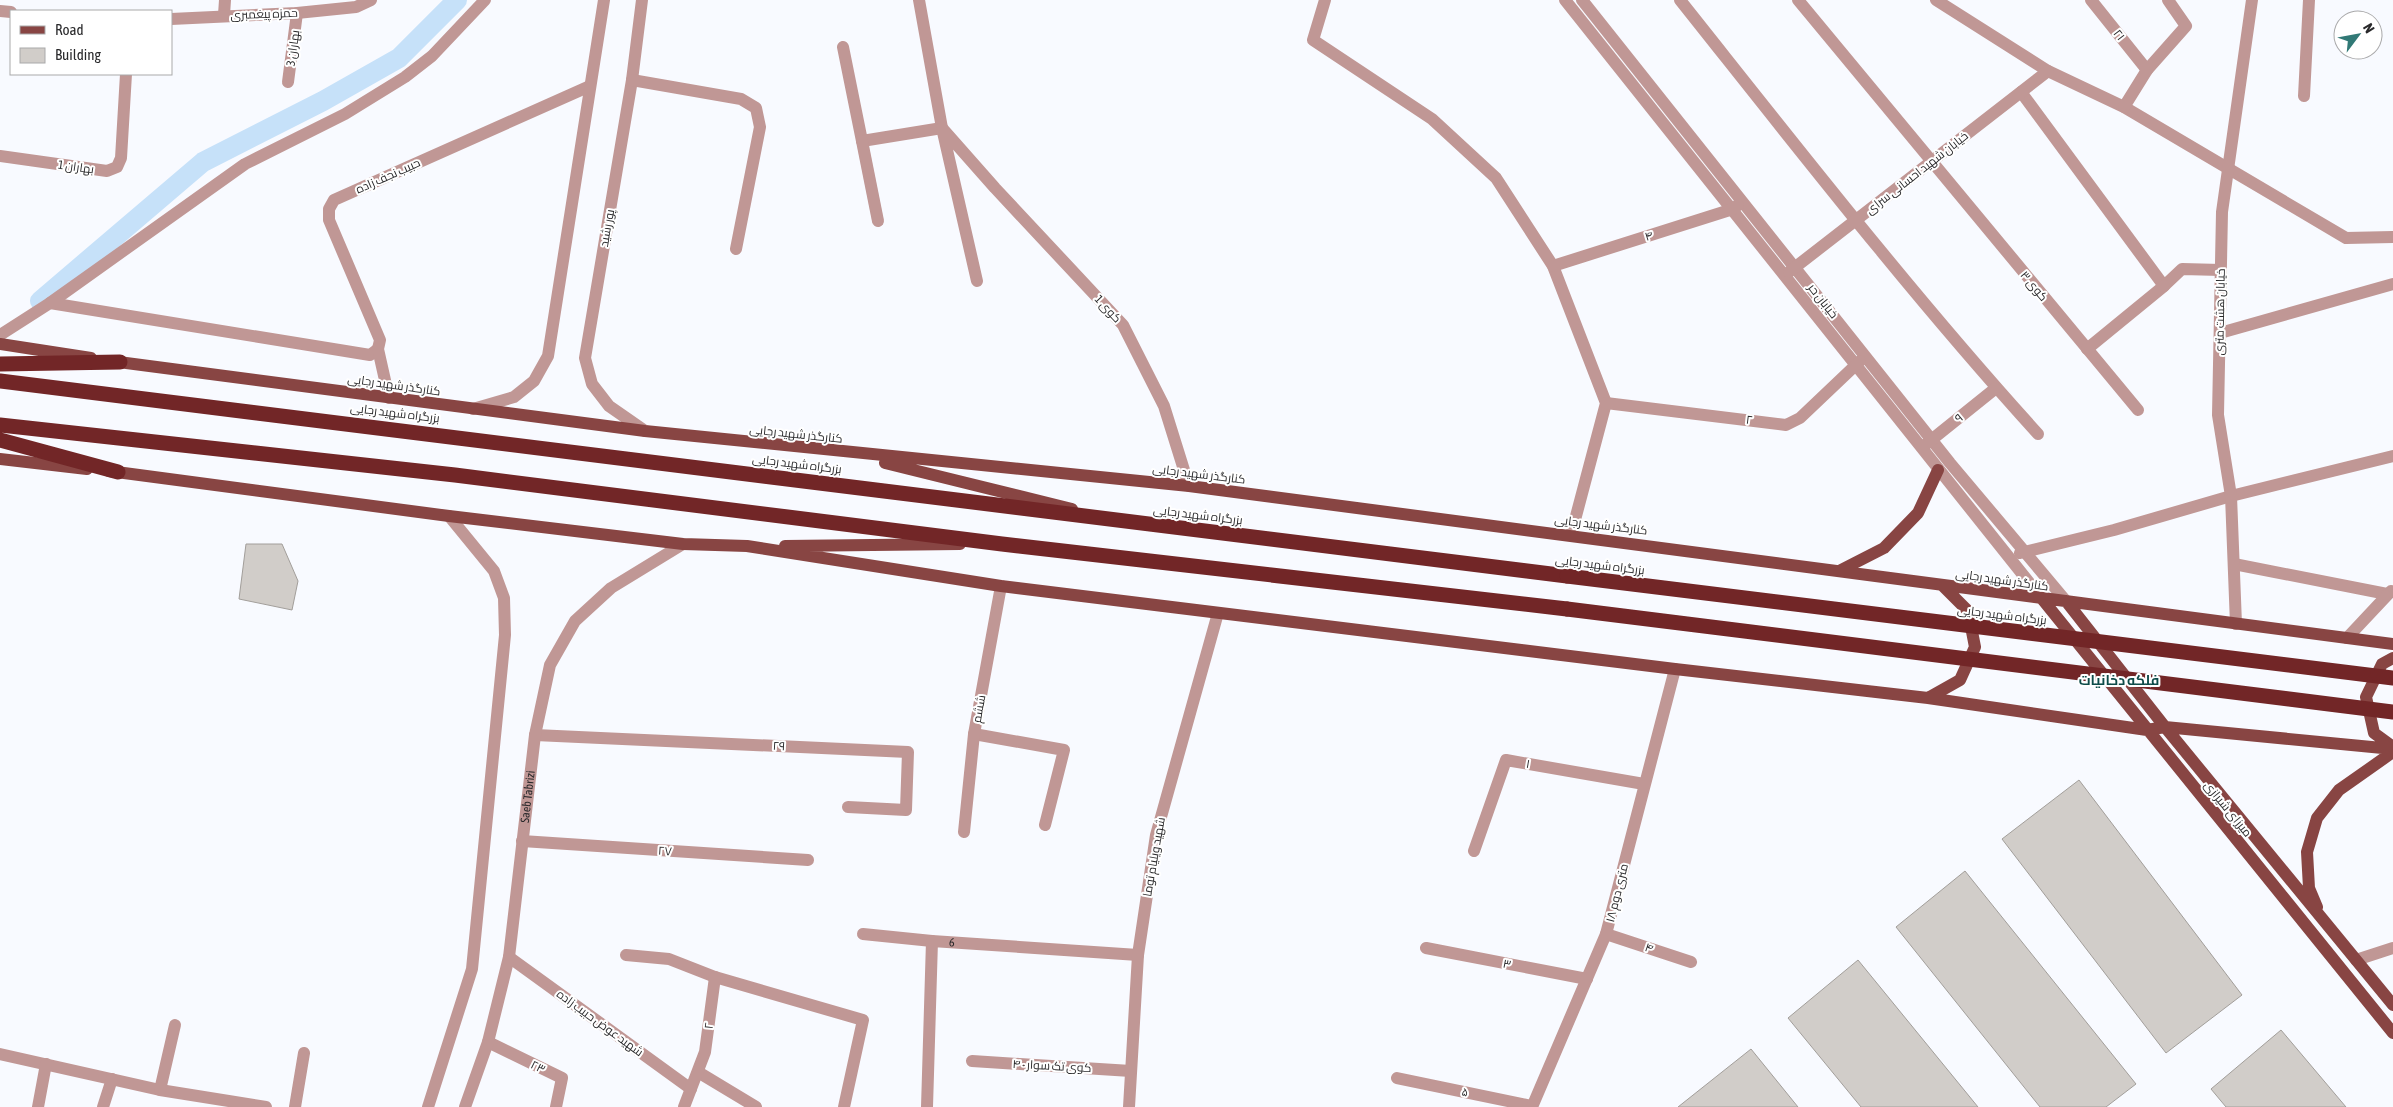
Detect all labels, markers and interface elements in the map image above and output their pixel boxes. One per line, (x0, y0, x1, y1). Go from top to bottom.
street label: حمزه پیغمبری (230, 6, 298, 24)
legend (10, 10, 172, 75)
north arrow (2333, 10, 2383, 60)
text: N (2360, 20, 2378, 36)
text: Road (55, 21, 84, 38)
street label: ۲۱ (2110, 27, 2128, 43)
street label: بهاران 3 (284, 29, 302, 67)
text: Building (55, 46, 101, 63)
street label: خیابان شهید احسانی سرای (1863, 129, 1971, 217)
street label: حبیب نجف زاده (354, 156, 422, 196)
street label: بهاران 1 (57, 158, 95, 176)
street label: پور رشید (597, 207, 619, 248)
street label: ۴ (1643, 228, 1655, 244)
street label: کوی ۳ (2017, 268, 2051, 304)
street label: خیابان هشت متری (2212, 268, 2228, 356)
street label: خیابان حر (1804, 280, 1841, 321)
street label: کوی 1 (1092, 292, 1124, 326)
street label: کنارگذر شهید رجایی (347, 372, 441, 398)
street label: بزرگراه شهید رجایی (349, 401, 441, 425)
street label: ۹ (1952, 411, 1966, 425)
street label: ۲ (1745, 413, 1753, 427)
street label: کنارگذر شهید رجایی (749, 422, 843, 446)
street label: بزرگراه شهید رجایی (751, 452, 843, 476)
street label: کنارگذر شهید رجایی (1152, 461, 1246, 487)
street label: بزرگراه شهید رجایی (1152, 503, 1244, 527)
street label: کنارگذر شهید رجایی (1554, 512, 1648, 538)
street label: بزرگراه شهید رجایی (1554, 553, 1646, 577)
street label: کنارگذر شهید رجایی (1955, 567, 2049, 593)
street label: بزرگراه شهید رجایی (1956, 603, 2048, 627)
district label: فلکه دخانیات (2079, 672, 2159, 688)
street label: ششم (970, 694, 989, 724)
street label: ۲۹ (772, 739, 786, 753)
street label: ۱ (1525, 757, 1531, 771)
street label: Saeb Tabrizi (518, 770, 538, 824)
street label: میرزای شیرازی (2201, 778, 2255, 840)
street label: شهید ویلیام توما (1140, 816, 1169, 898)
street label: ۲۷ (658, 844, 673, 859)
street label: ۱۸ متری دوم (1603, 862, 1632, 924)
street label: 6 (949, 935, 956, 950)
street label: ۴ (1643, 940, 1655, 956)
street label: ۳ (1502, 956, 1512, 972)
street label: شهید عوض حبیب زاده (554, 987, 646, 1059)
street label: ۲ (702, 1022, 716, 1030)
street label: ۴ - کوی تک سوار (1012, 1057, 1092, 1075)
street label: ۲۳ (528, 1058, 548, 1076)
street label: ۵ (1460, 1084, 1470, 1100)

